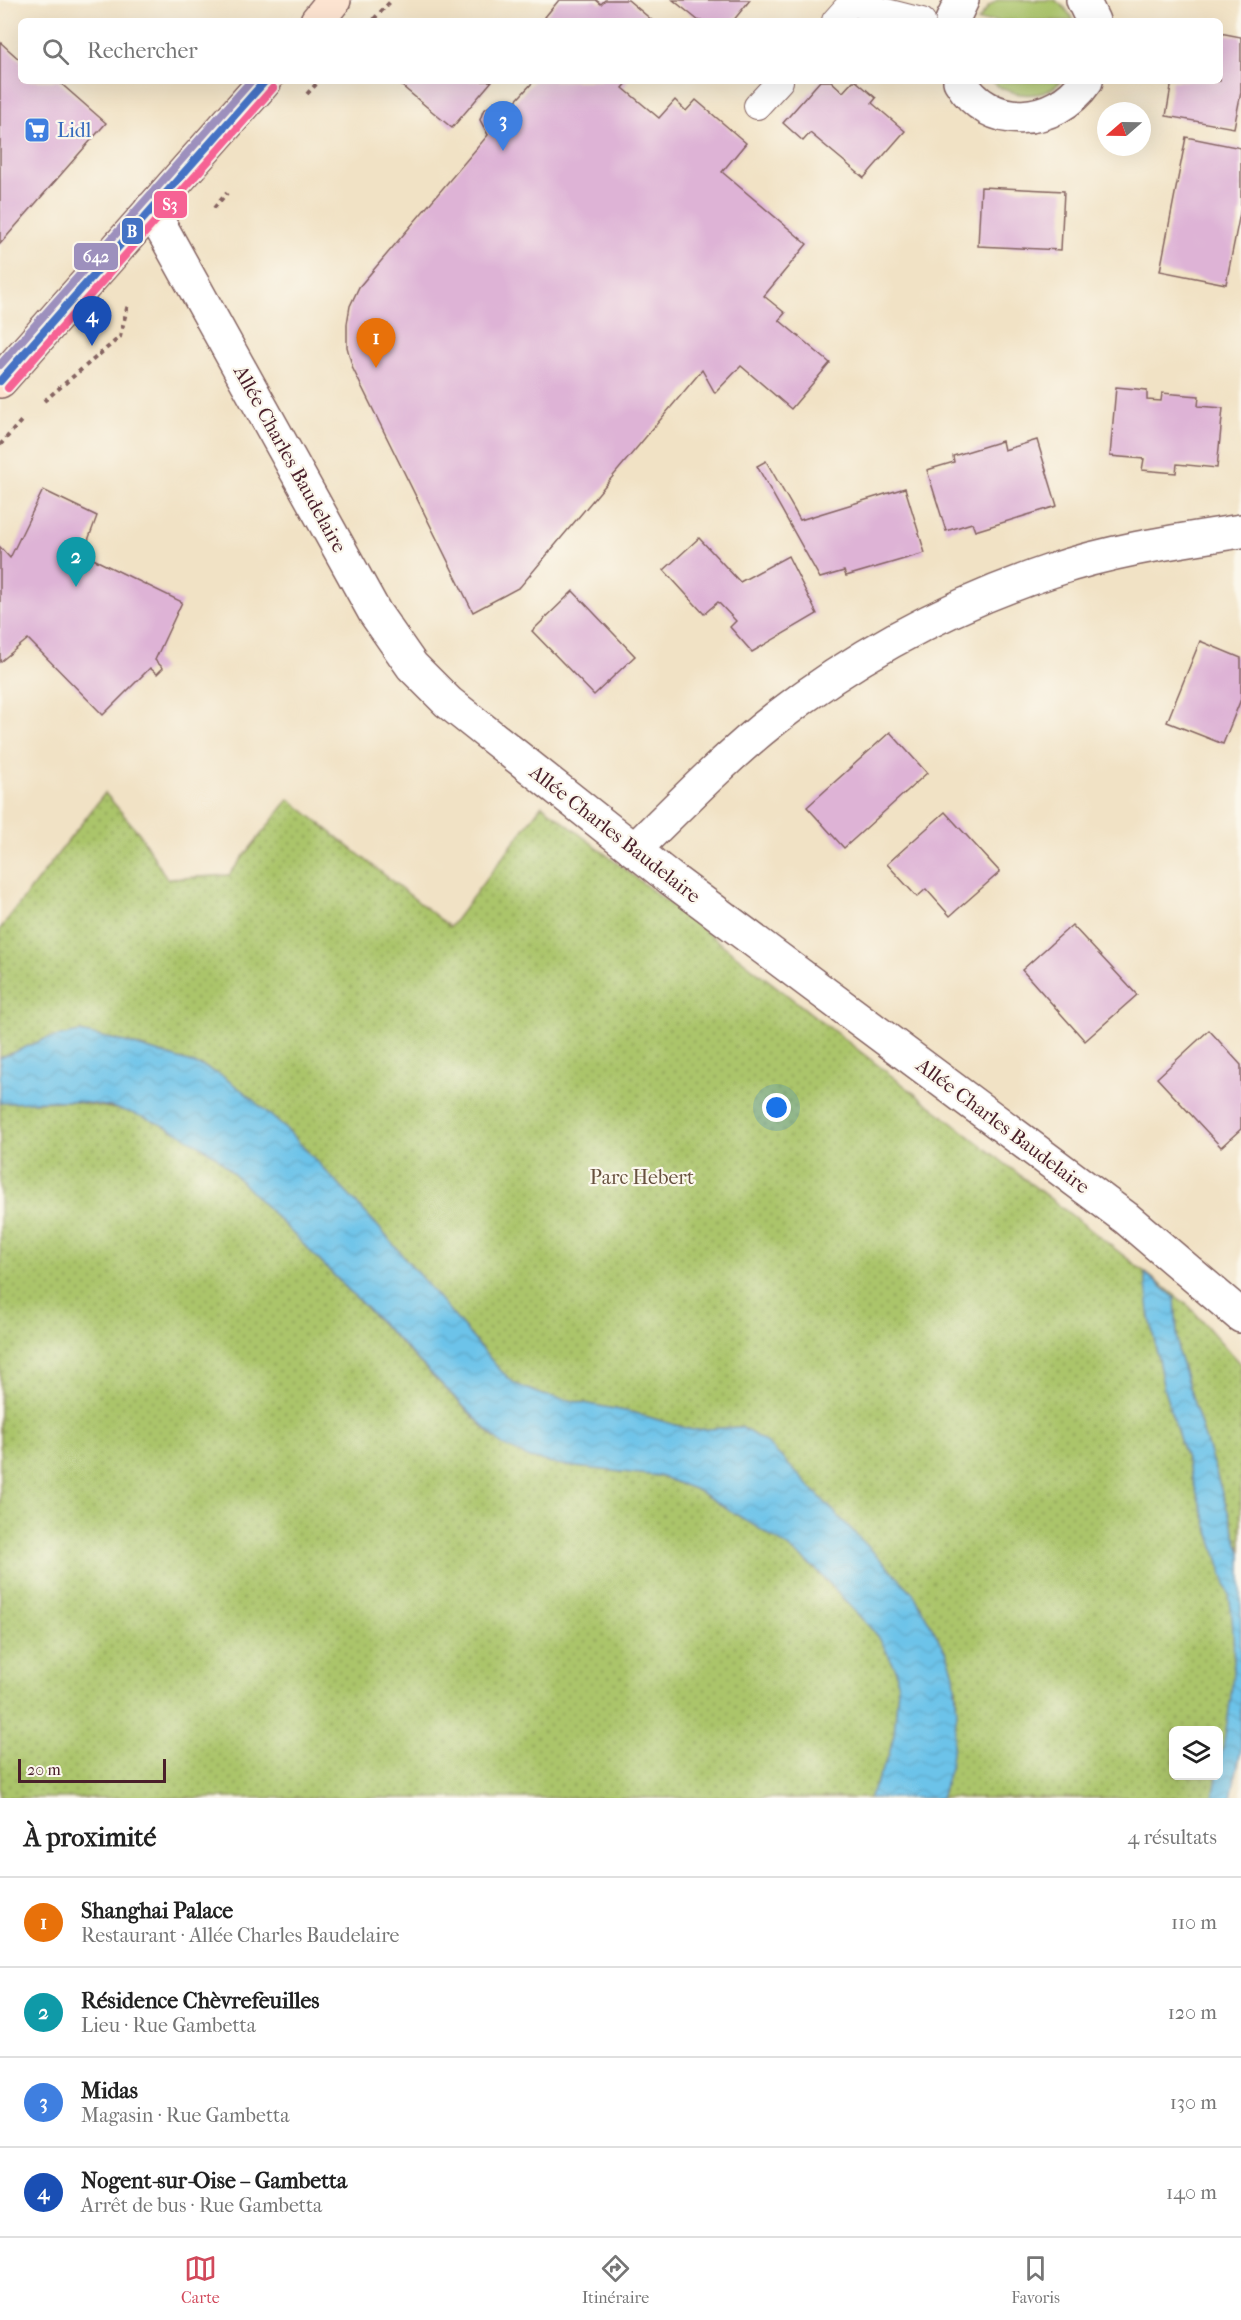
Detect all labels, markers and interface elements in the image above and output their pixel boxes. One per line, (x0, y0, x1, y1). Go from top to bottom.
search box (18, 18, 1223, 84)
icon: search (39, 35, 72, 68)
text: Rechercher (87, 38, 198, 64)
pin: 3 (484, 102, 522, 151)
north arrow (1097, 102, 1151, 156)
supermarket icon: Lidl (22, 115, 52, 145)
place label: Lidl (57, 119, 92, 142)
line badge: S3 (153, 190, 188, 219)
text: S3 (163, 195, 177, 215)
line badge: B (121, 217, 144, 245)
text: B (127, 222, 137, 241)
line badge: 642 (73, 242, 119, 271)
text: 642 (83, 247, 109, 267)
pin: 4 (72, 296, 112, 346)
pin: 1 (356, 318, 395, 368)
street label: Allée Charles Baudelaire (228, 361, 351, 557)
pin: 2 (56, 538, 96, 587)
street label: Allée Charles Baudelaire (524, 760, 705, 908)
street label: Allée Charles Baudelaire (911, 1053, 1094, 1199)
your location (762, 1093, 791, 1122)
park label: Parc Hebert (590, 1166, 694, 1189)
map controls (1169, 1726, 1223, 1780)
button: layers (1169, 1726, 1223, 1780)
scale bar (18, 1756, 166, 1784)
text: 20 m (27, 1760, 61, 1779)
text: À proximité (24, 1822, 156, 1853)
text: 4 résultats (1128, 1826, 1217, 1849)
text: Shanghai Palace (81, 1898, 233, 1924)
text: 1 (40, 1911, 47, 1934)
text: 110 m (1171, 1911, 1217, 1934)
text: Restaurant · Allée Charles Baudelaire (81, 1924, 399, 1947)
text: Résidence Chèvrefeuilles (81, 1988, 319, 2014)
text: 2 (38, 2001, 49, 2024)
text: 120 m (1168, 2001, 1217, 2024)
text: Lieu · Rue Gambetta (81, 2014, 256, 2037)
text: Midas (81, 2078, 138, 2104)
text: 3 (39, 2091, 48, 2114)
text: 130 m (1170, 2091, 1217, 2114)
text: Magasin · Rue Gambetta (81, 2104, 289, 2127)
text: Nogent-sur-Oise – Gambetta (81, 2168, 347, 2194)
text: 4 (38, 2181, 49, 2204)
text: 140 m (1166, 2181, 1217, 2204)
text: Arrêt de bus · Rue Gambetta (81, 2194, 322, 2217)
tab: Carte (181, 2252, 220, 2307)
tab: Itinéraire (582, 2252, 649, 2307)
tab: Favoris (1011, 2252, 1060, 2307)

